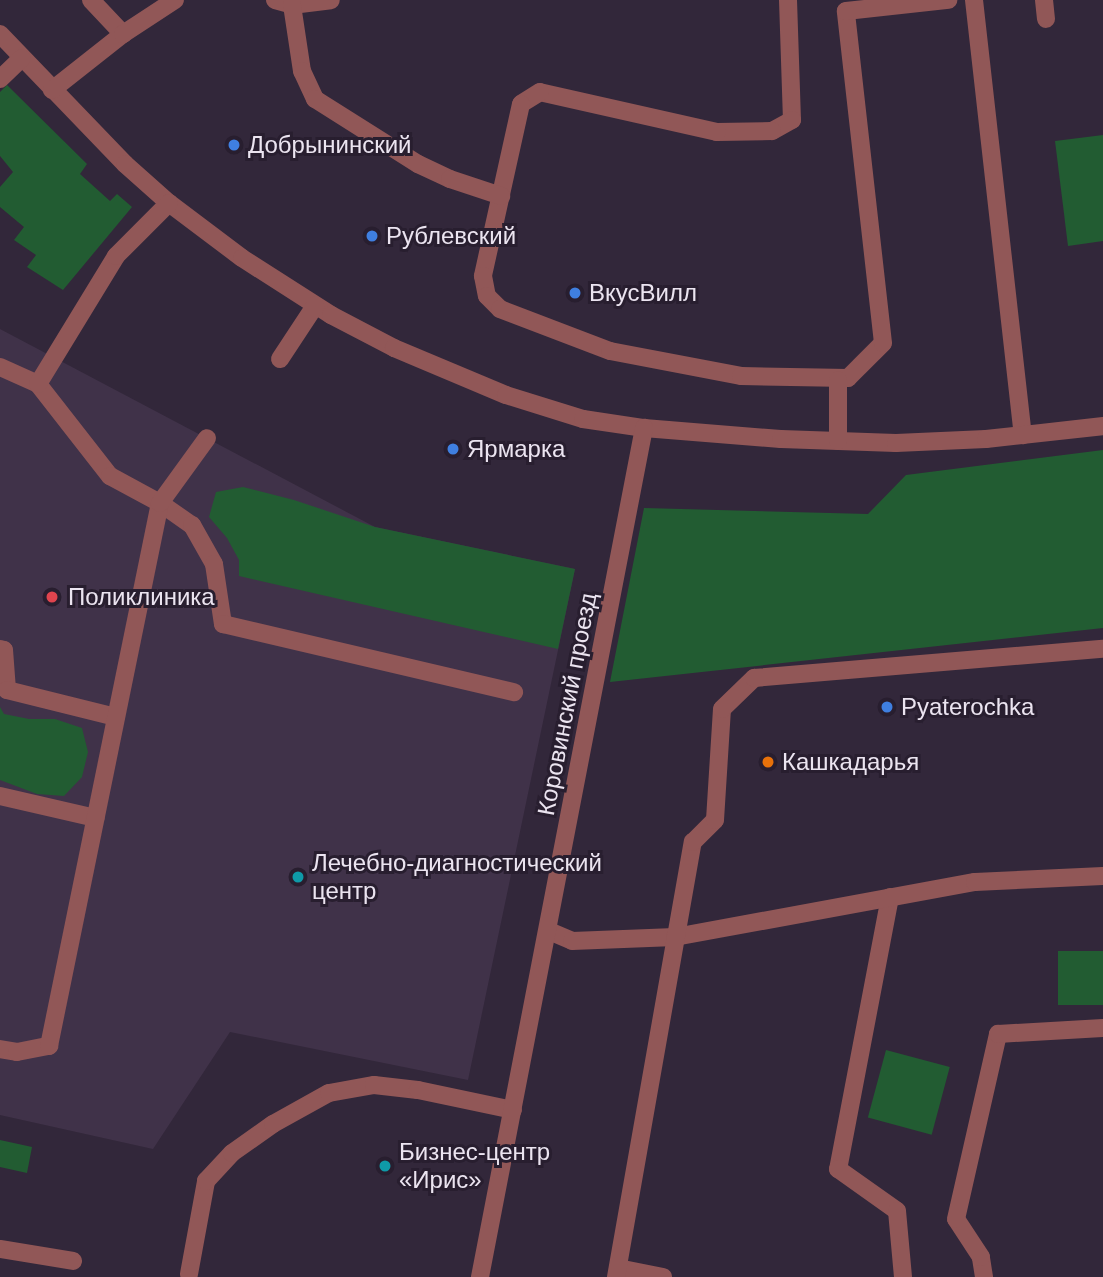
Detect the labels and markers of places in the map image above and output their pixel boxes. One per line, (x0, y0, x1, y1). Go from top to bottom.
place label: Добрынинский (248, 131, 411, 159)
marker: Добрынинский (226, 137, 242, 153)
place label: Рублевский (386, 222, 516, 250)
marker: Рублевский (364, 228, 380, 244)
place label: ВкусВилл (589, 279, 697, 307)
marker: ВкусВилл (567, 285, 583, 301)
place label: Ярмарка (467, 435, 565, 463)
marker: Ярмарка (445, 441, 461, 457)
place label: Поликлиника (68, 583, 215, 611)
marker: Поликлиника (42, 587, 62, 607)
place label: Pyaterochka (901, 693, 1034, 721)
marker: Pyaterochka (879, 699, 895, 715)
place label: Кашкадарья (782, 748, 919, 776)
marker: Кашкадарья (760, 754, 776, 770)
place label: Лечебно-диагностический центр (312, 849, 602, 905)
marker: Лечебно-диагностический центр (290, 869, 306, 885)
place label: Бизнес-центр «Ирис» (399, 1138, 550, 1194)
marker: Бизнес-центр «Ирис» (377, 1158, 393, 1174)

